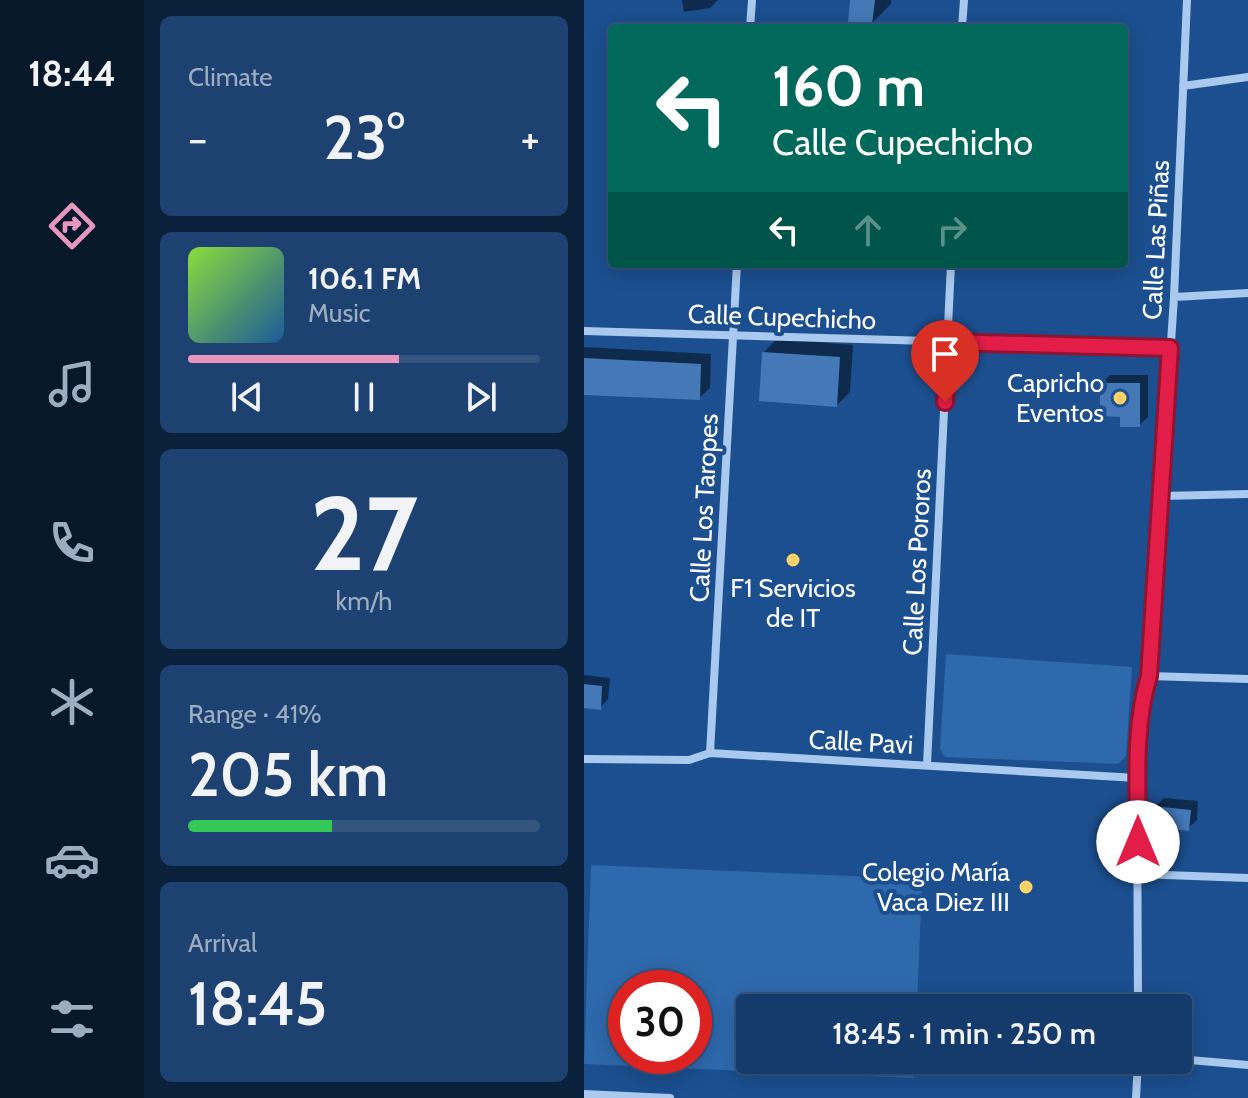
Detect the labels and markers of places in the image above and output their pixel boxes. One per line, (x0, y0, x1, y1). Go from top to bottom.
pin (911, 320, 979, 402)
place label: Capricho Eventos (1007, 367, 1104, 429)
marker: Capricho Eventos (1111, 389, 1129, 407)
marker: F1 Servicios de IT (784, 551, 802, 569)
place label: F1 Servicios de IT (730, 572, 856, 634)
place label: Colegio María Vaca Diez III (862, 856, 1011, 918)
marker: Colegio María Vaca Diez III (1017, 878, 1035, 896)

